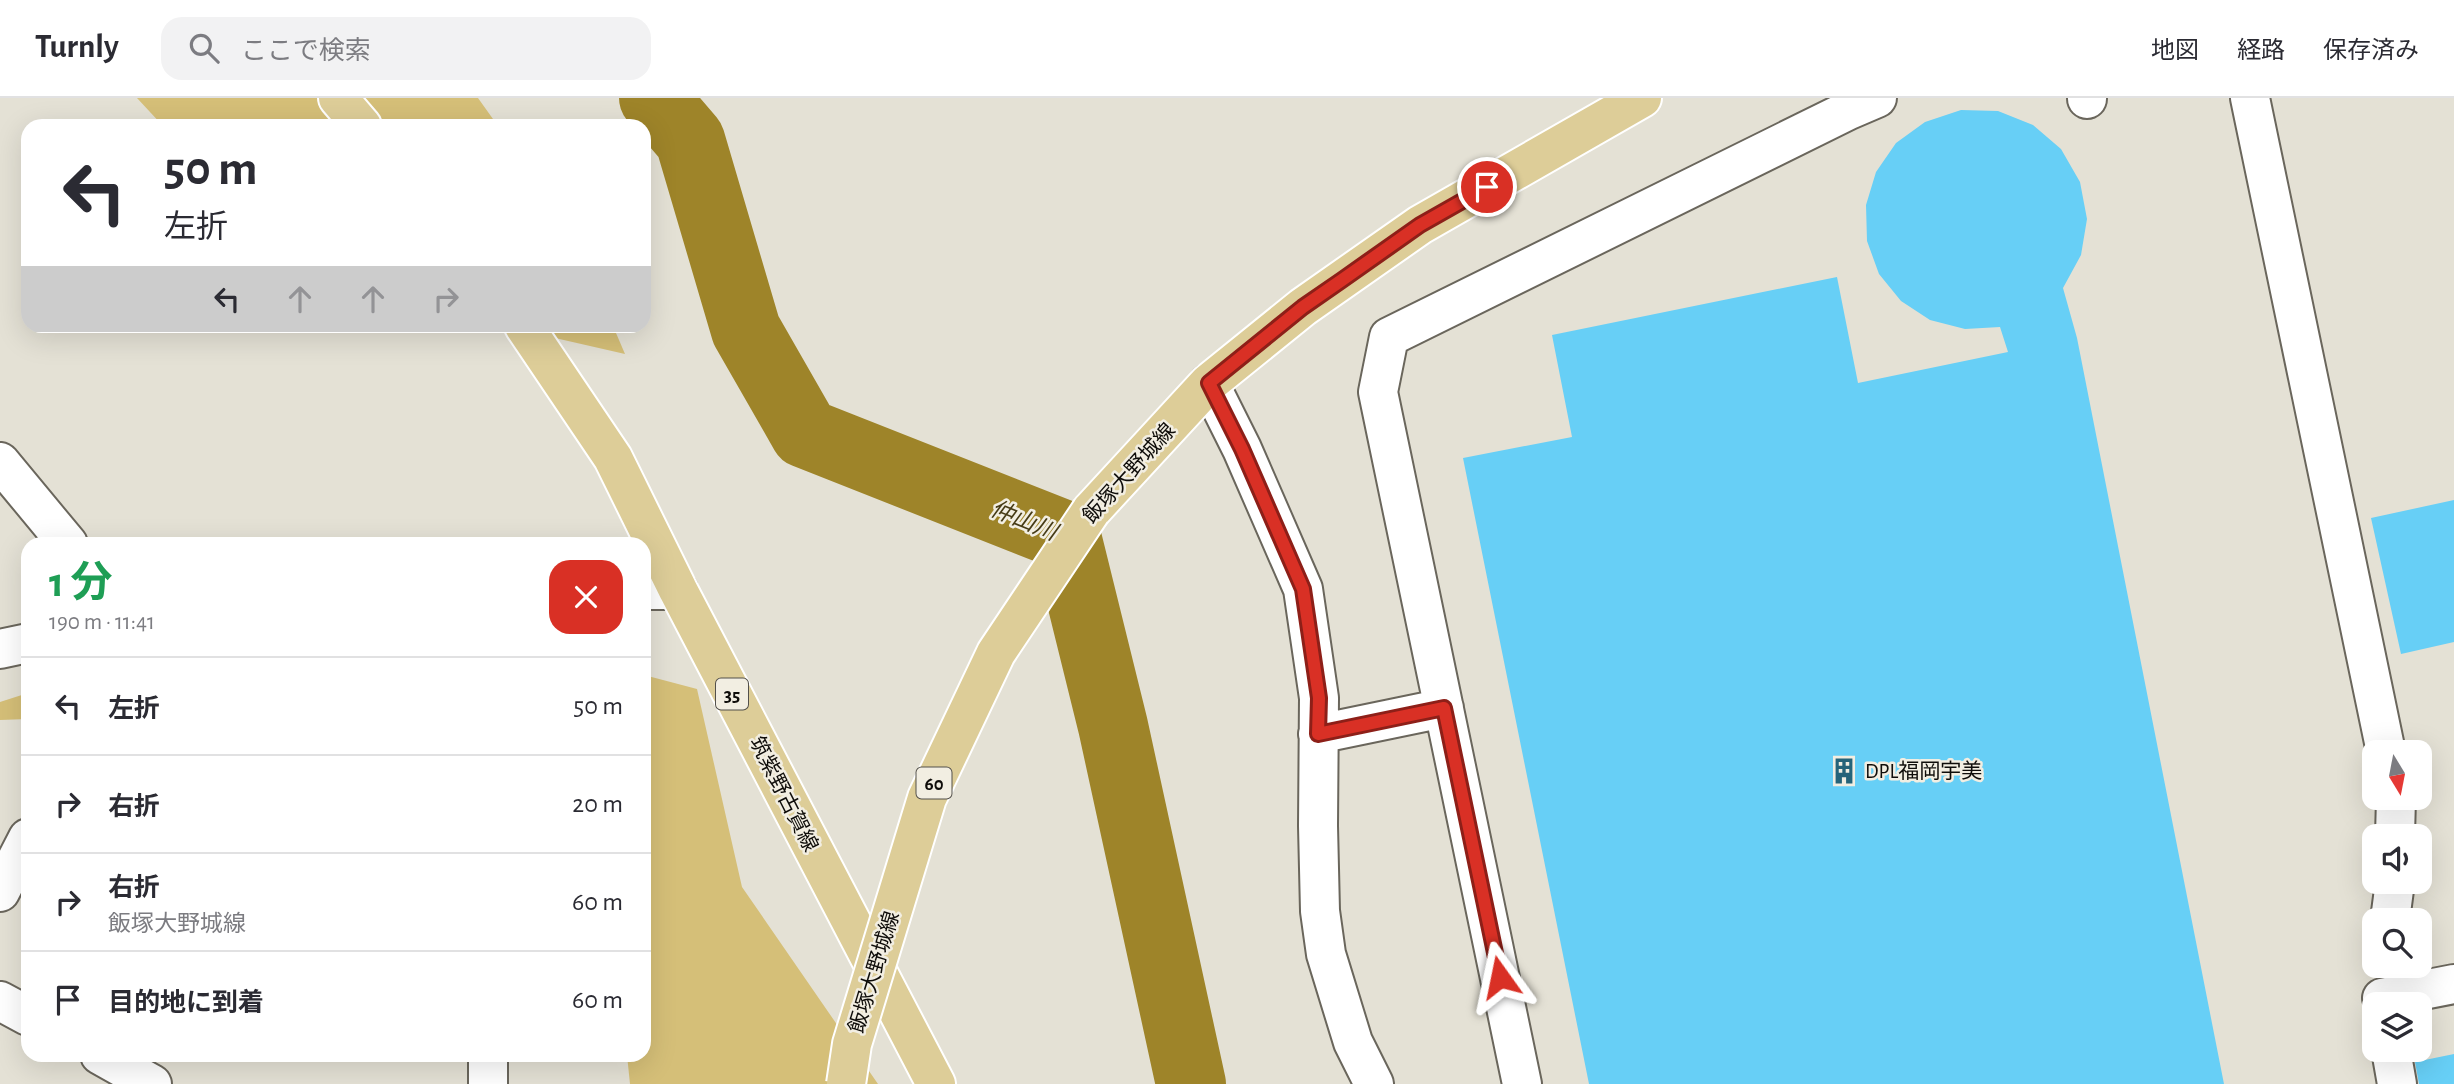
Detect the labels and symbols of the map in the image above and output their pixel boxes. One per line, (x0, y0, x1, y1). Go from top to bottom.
pin (1457, 157, 1517, 217)
street label: 飯塚大野城線 (1079, 419, 1179, 527)
water label: 仲山川 (987, 496, 1063, 546)
road number: 35 (716, 678, 748, 709)
street label: 筑紫野古賀線 (746, 733, 822, 855)
north arrow (2362, 740, 2432, 810)
building icon: DPL福岡宇美 (1829, 756, 1859, 786)
place label: DPL福岡宇美 (1865, 760, 1982, 782)
road number: 60 (916, 768, 951, 798)
street label: 飯塚大野城線 (845, 909, 903, 1035)
position arrow (1463, 940, 1537, 1014)

